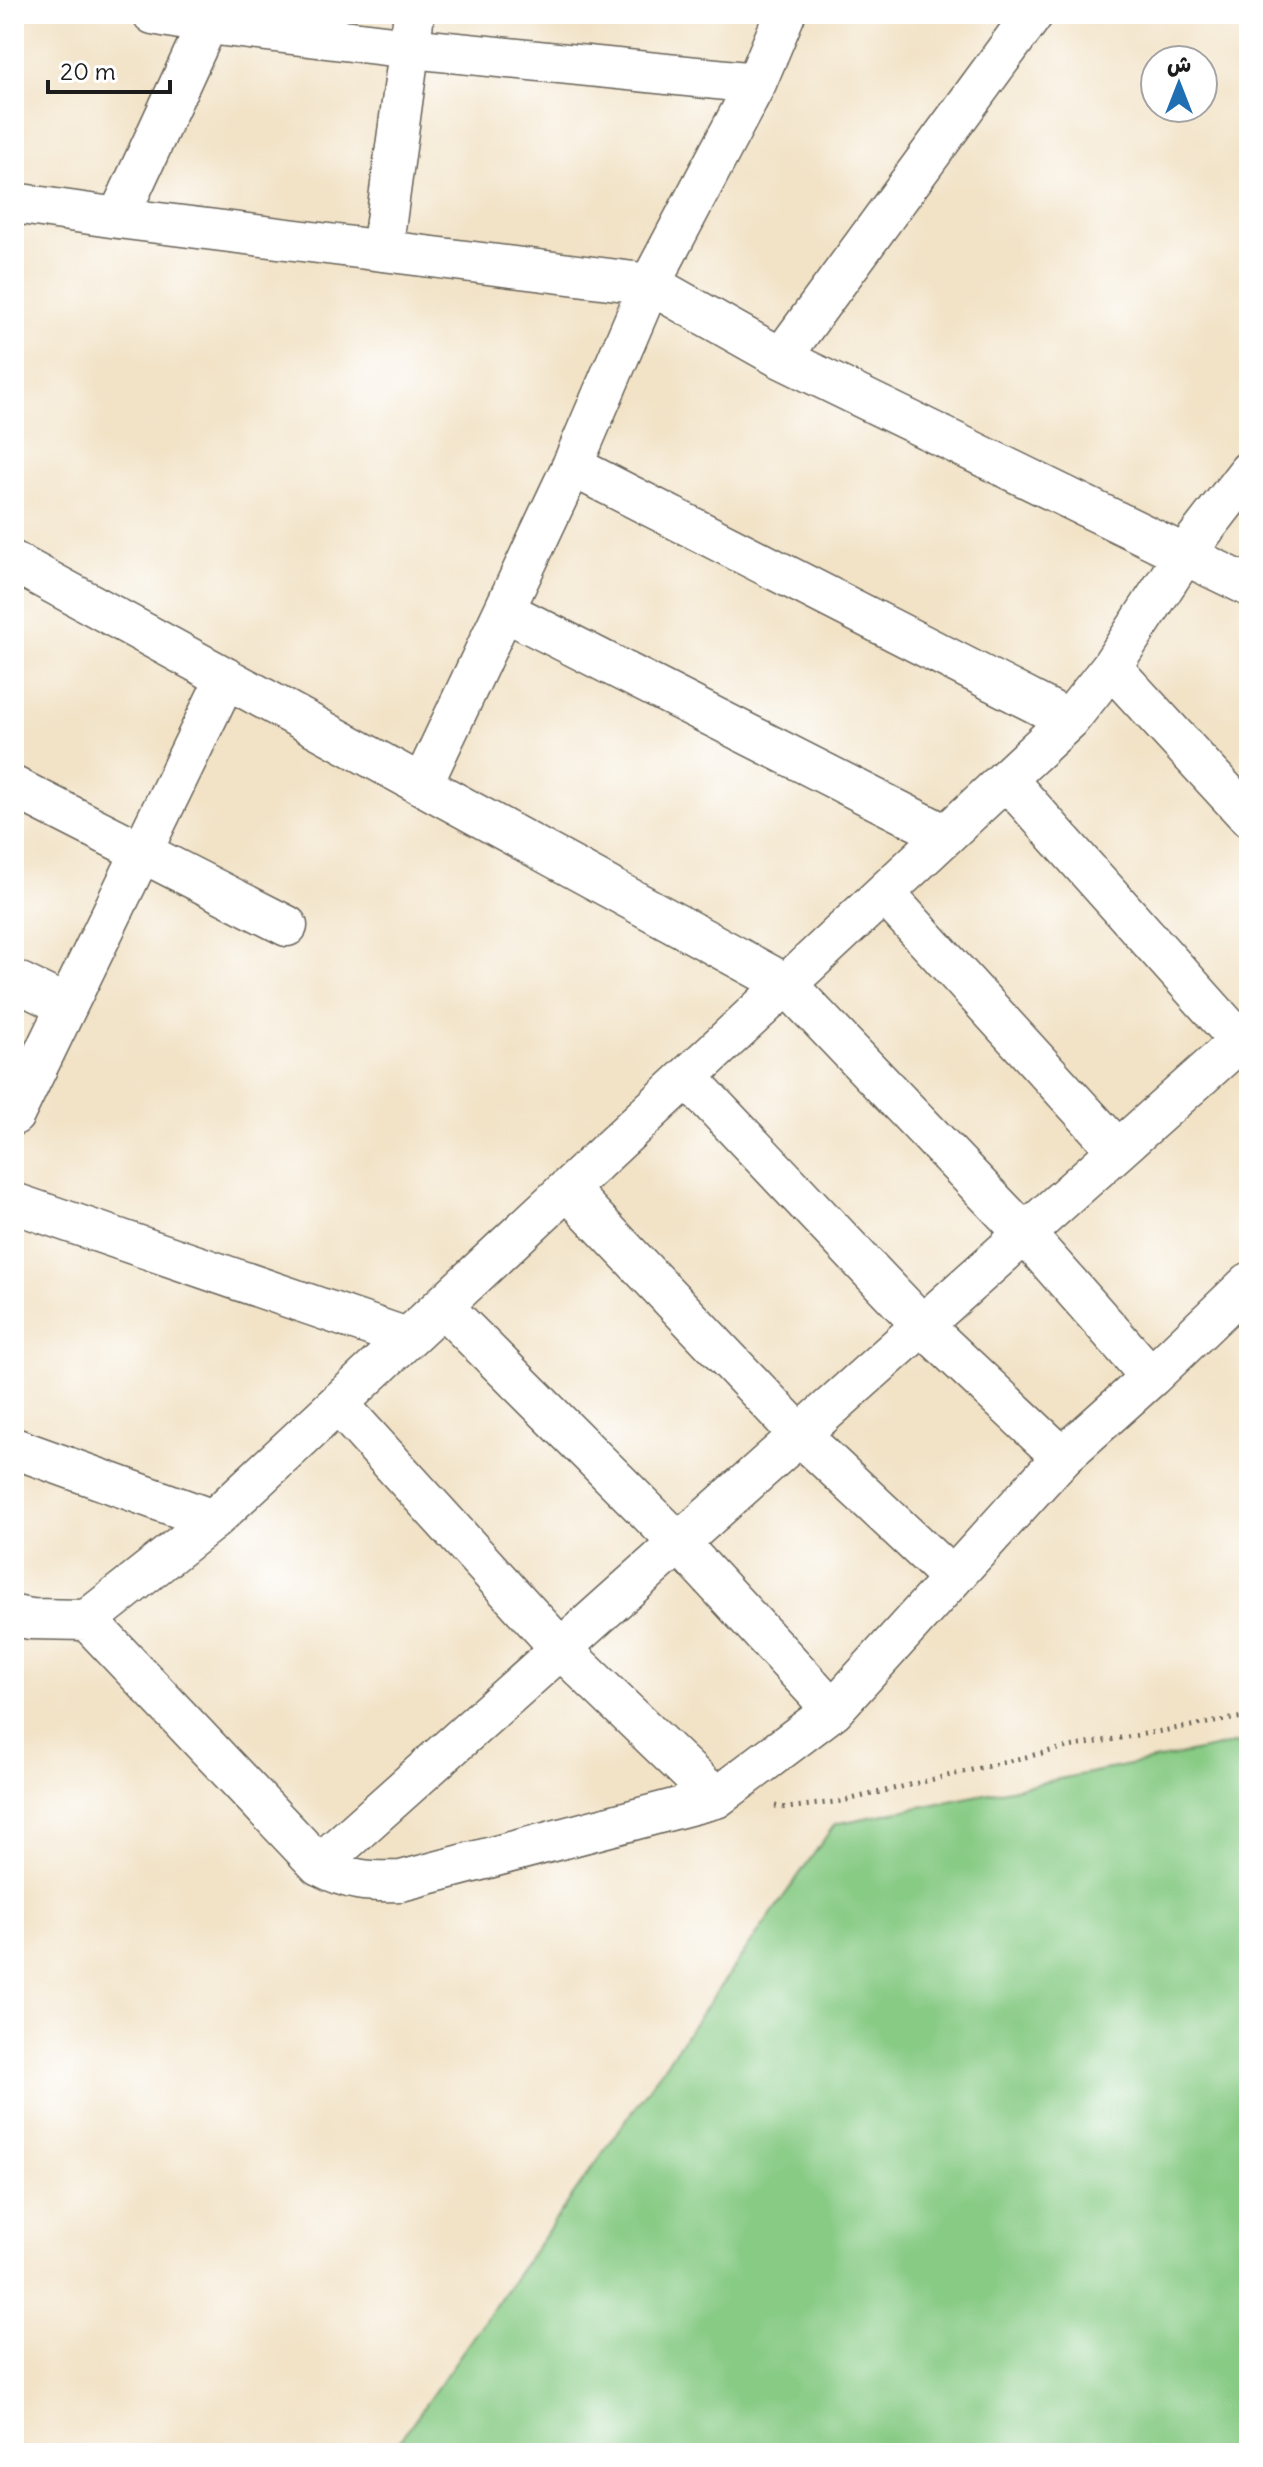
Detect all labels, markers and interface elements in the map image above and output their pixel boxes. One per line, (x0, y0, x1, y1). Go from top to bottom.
scale bar (48, 44, 170, 94)
north arrow (1139, 44, 1219, 124)
text: ش (1167, 50, 1191, 78)
text: 20 m (60, 56, 116, 86)

